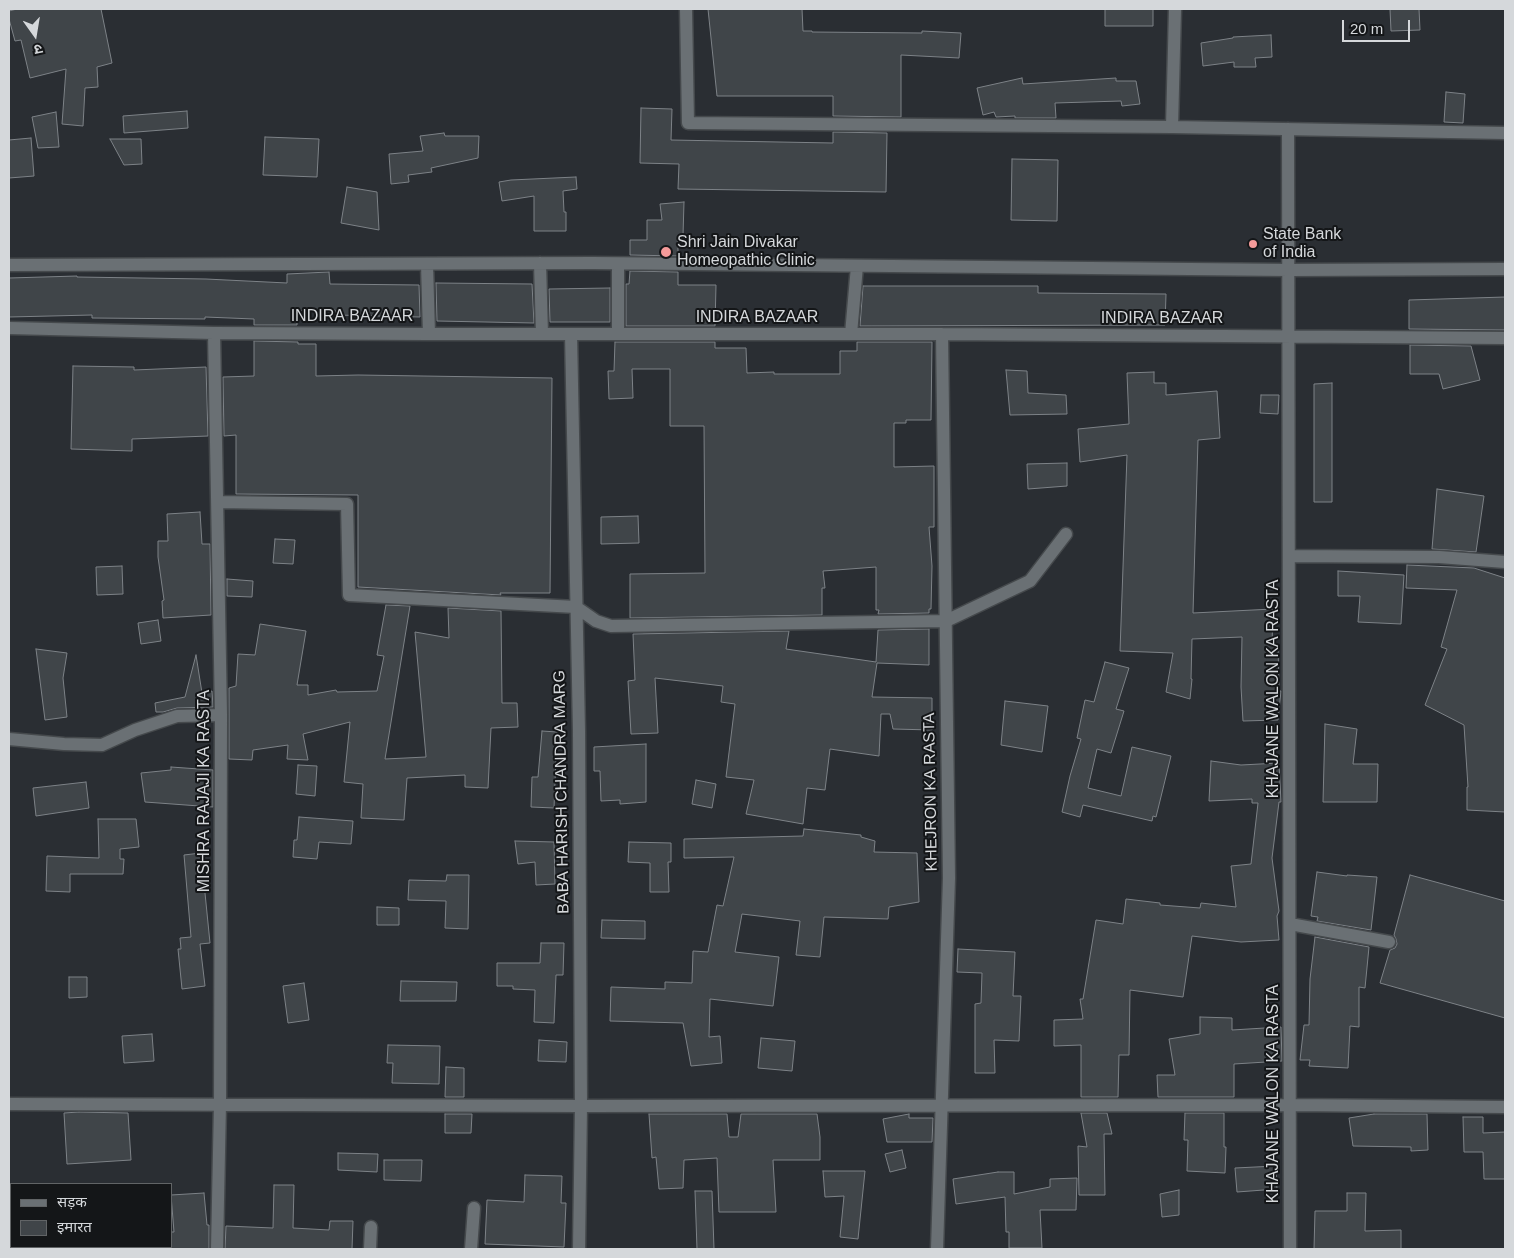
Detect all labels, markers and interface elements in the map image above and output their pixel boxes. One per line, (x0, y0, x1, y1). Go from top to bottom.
north arrow (10, 10, 60, 60)
scale bar (1344, 10, 1412, 42)
text: 20 m (1350, 20, 1383, 37)
text: उ (33, 41, 44, 58)
place label: State Bank of India (1263, 225, 1341, 263)
place label: Shri Jain Divakar Homeopathic Clinic (677, 233, 815, 271)
marker: State Bank of India (1247, 238, 1259, 250)
marker: Shri Jain Divakar Homeopathic Clinic (659, 245, 673, 259)
street label: INDIRA BAZAAR (291, 307, 413, 327)
street label: INDIRA BAZAAR (696, 308, 818, 328)
street label: INDIRA BAZAAR (1101, 309, 1223, 329)
street label: KHAJANE WALON KA RASTA (1264, 580, 1284, 798)
street label: BABA HARISH CHANDRA MARG (550, 670, 574, 914)
street label: MISHRA RAJAJI KA RASTA (195, 690, 215, 892)
street label: KHEJRON KA RASTA (920, 712, 942, 872)
street label: KHAJANE WALON KA RASTA (1264, 985, 1284, 1203)
legend (10, 1183, 172, 1248)
text: सड़क (57, 1193, 87, 1210)
text: इमारत (57, 1218, 92, 1235)

